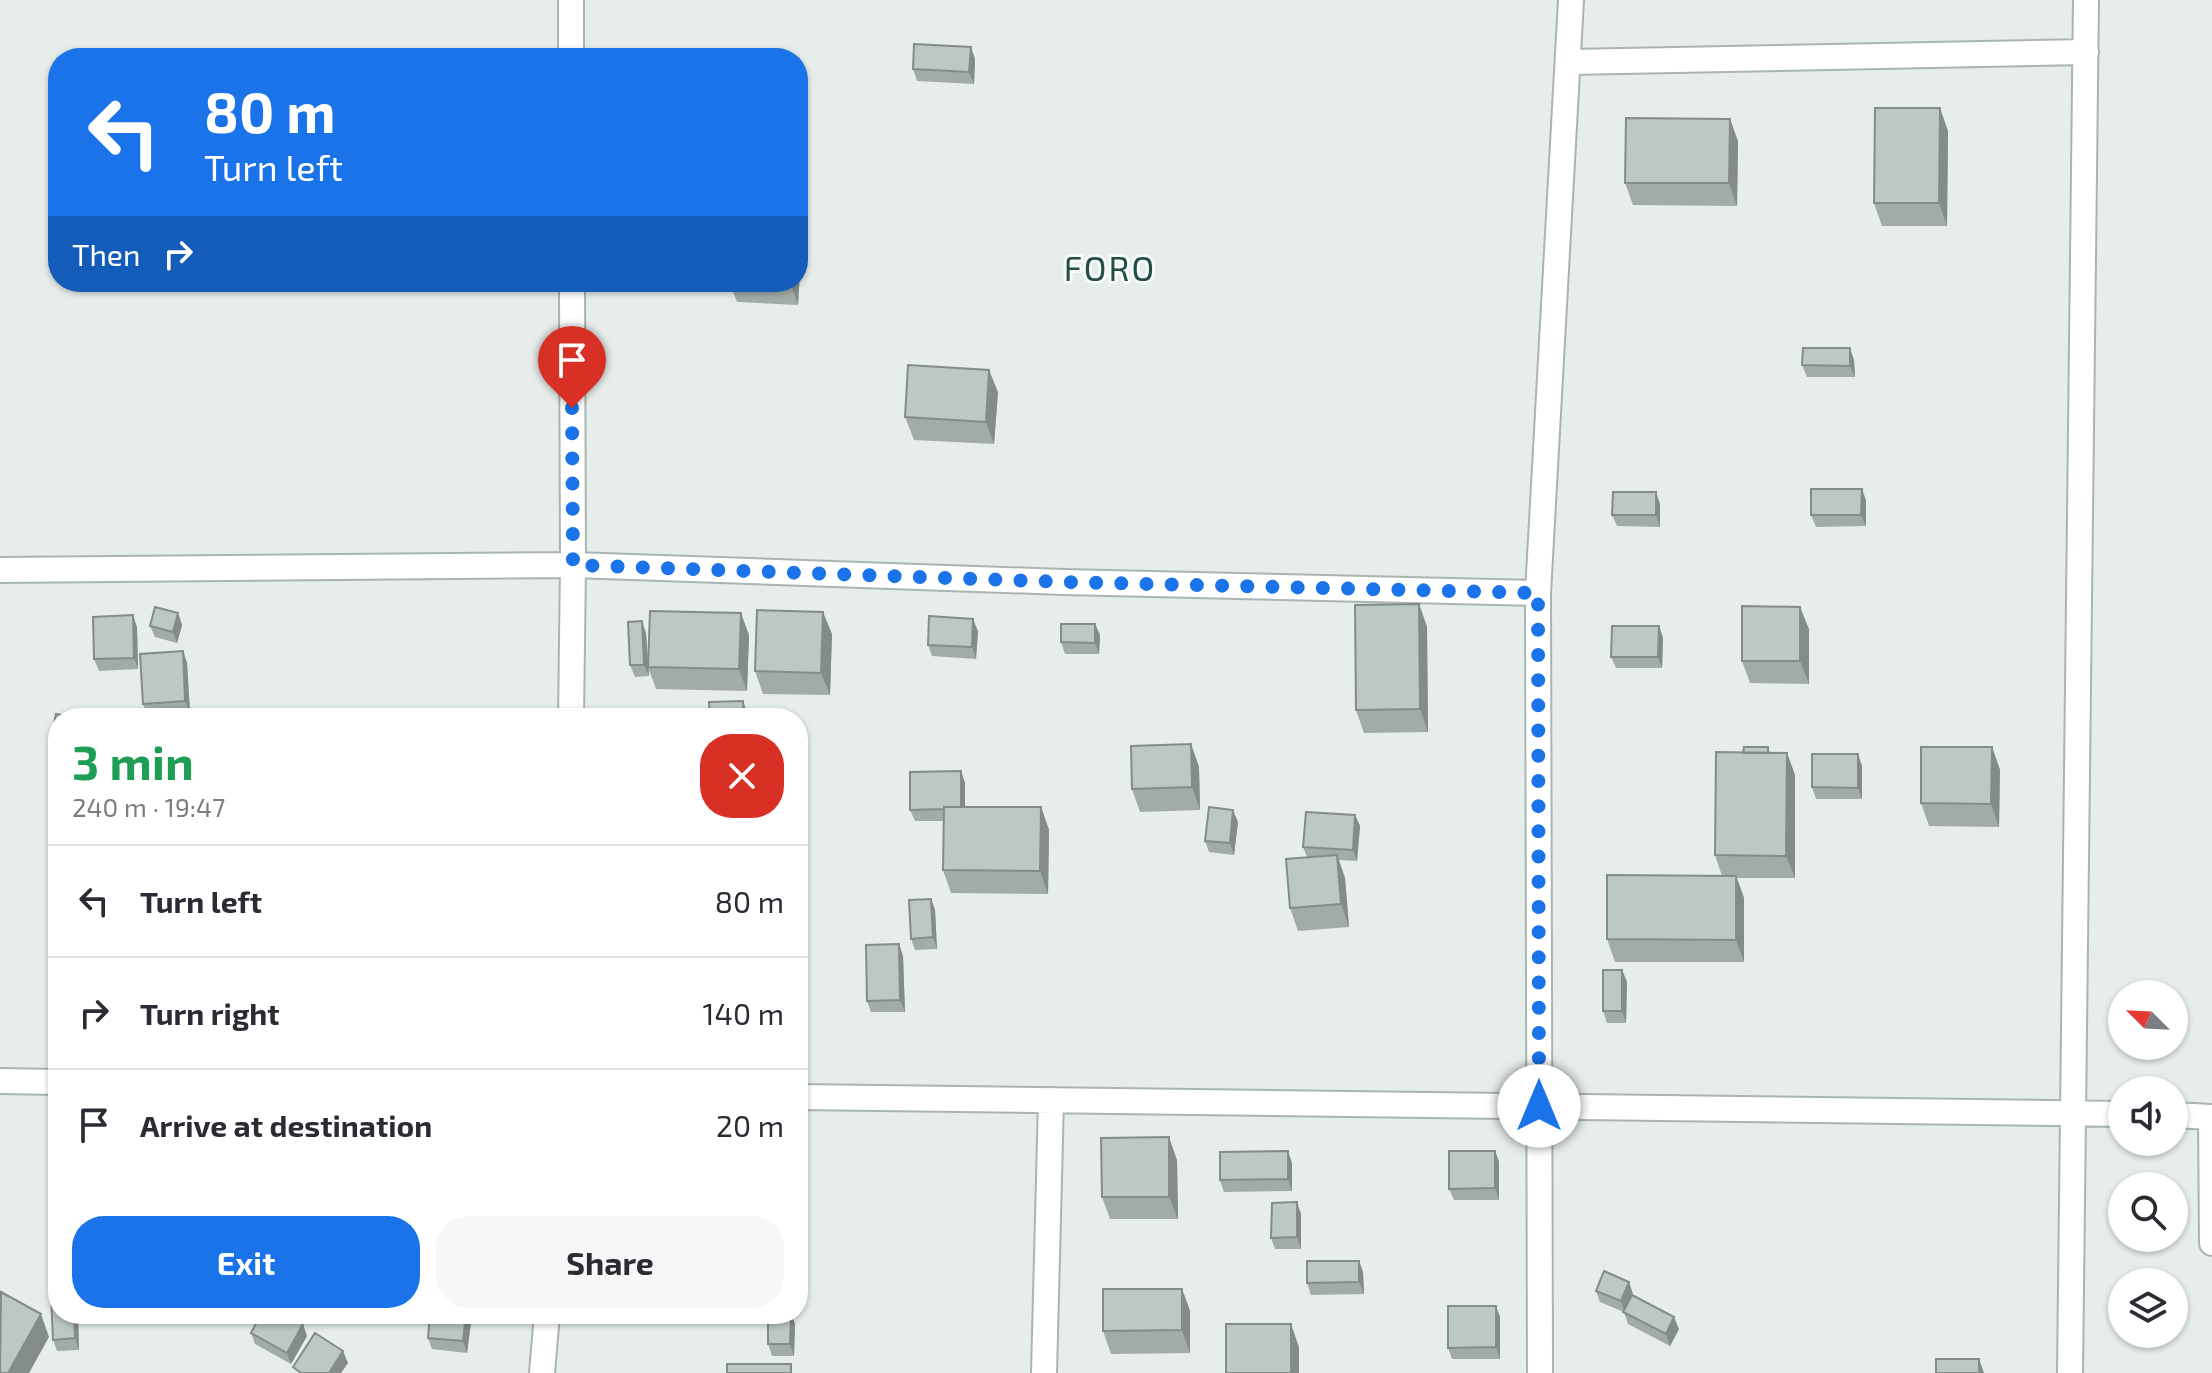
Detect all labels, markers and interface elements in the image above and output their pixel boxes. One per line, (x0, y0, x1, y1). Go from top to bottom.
text: 80 m (204, 77, 336, 144)
icon: left (72, 80, 176, 184)
text: Turn left (204, 145, 343, 188)
icon: right (156, 232, 200, 276)
text: Then (72, 236, 140, 272)
district label: FORO (1064, 247, 1156, 288)
pin (538, 326, 606, 408)
icon: arrive (550, 338, 594, 382)
text: 3 min (72, 732, 194, 790)
button: close (700, 734, 784, 818)
text: 240 m · 19:47 (72, 791, 225, 822)
icon: left (72, 879, 116, 923)
text: Turn left (140, 883, 262, 919)
text: 80 m (715, 883, 784, 919)
north arrow (2108, 980, 2188, 1060)
map controls (2108, 980, 2188, 1348)
icon: right (72, 991, 116, 1035)
text: Turn right (140, 995, 280, 1031)
text: 140 m (703, 995, 784, 1031)
position arrow (1497, 1064, 1581, 1148)
button: sound (2108, 1076, 2188, 1156)
icon: arrive (72, 1103, 116, 1147)
text: Arrive at destination (140, 1107, 432, 1143)
text: 20 m (716, 1107, 784, 1143)
button: search (2108, 1172, 2188, 1252)
button: Exit (72, 1216, 420, 1308)
button: Share (436, 1216, 784, 1308)
button: layers (2108, 1268, 2188, 1348)

